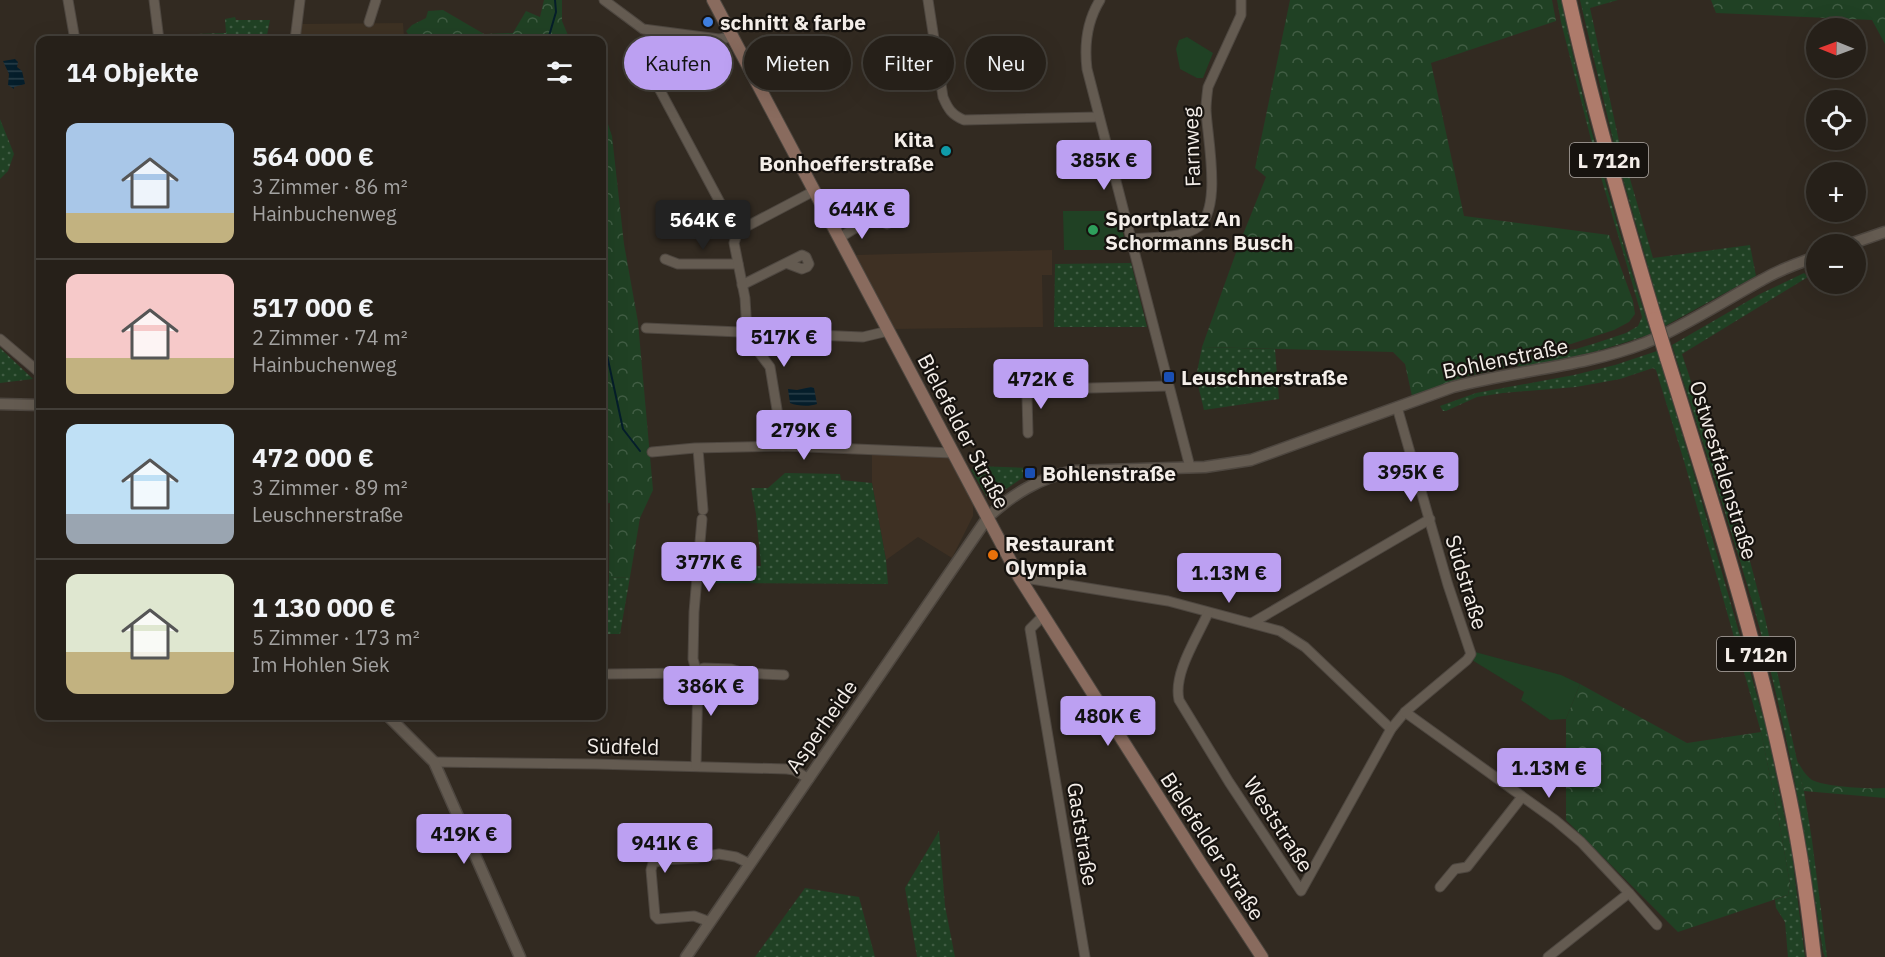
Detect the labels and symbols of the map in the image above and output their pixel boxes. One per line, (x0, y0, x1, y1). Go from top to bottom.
place label: schnitt & farbe (720, 8, 866, 36)
marker: schnitt & farbe (701, 15, 715, 29)
north arrow (1806, 18, 1866, 78)
street label: Farnweg (1176, 106, 1206, 188)
place label: Kita Bonhoefferstraße (759, 125, 934, 177)
pin: 385K € (1055, 140, 1153, 191)
road number: L 712n (1570, 143, 1648, 177)
marker: Kita Bonhoefferstraße (939, 144, 953, 158)
pin: 644K € (813, 189, 911, 240)
pin: 564K € (654, 200, 752, 251)
place label: Sportplatz An Schormanns Busch (1105, 204, 1294, 256)
marker: Sportplatz An Schormanns Busch (1086, 223, 1100, 237)
pin: 517K € (735, 317, 833, 368)
street label: Bohlenstraße (1440, 331, 1570, 385)
street label: Bielefelder Straße (911, 349, 1017, 513)
pin: 472K € (992, 359, 1090, 410)
place label: Leuschnerstraße (1181, 363, 1348, 391)
marker: Leuschnerstraße (1162, 370, 1176, 384)
street label: Ostwestfalenstraße (1683, 377, 1765, 563)
pin: 279K € (755, 410, 853, 461)
pin: 395K € (1362, 452, 1460, 503)
place label: Bohlenstraße (1042, 459, 1176, 487)
marker: Bohlenstraße (1023, 466, 1037, 480)
place label: Restaurant Olympia (1005, 529, 1114, 581)
street label: Südstraße (1439, 531, 1495, 633)
pin: 377K € (660, 542, 758, 593)
marker: Restaurant Olympia (986, 548, 1000, 562)
pin: 1.13M € (1174, 553, 1284, 604)
road number: L 712n (1717, 637, 1795, 671)
pin: 386K € (662, 666, 760, 717)
street label: Asperheide (779, 674, 863, 778)
pin: 480K € (1059, 696, 1157, 747)
street label: Südfeld (587, 731, 659, 761)
pin: 1.13M € (1494, 748, 1604, 799)
street label: Bielefelder Straße (1155, 766, 1271, 926)
street label: Weststraße (1238, 771, 1320, 877)
street label: Gaststraße (1061, 780, 1105, 888)
pin: 419K € (415, 814, 513, 865)
pin: 941K € (616, 823, 714, 874)

